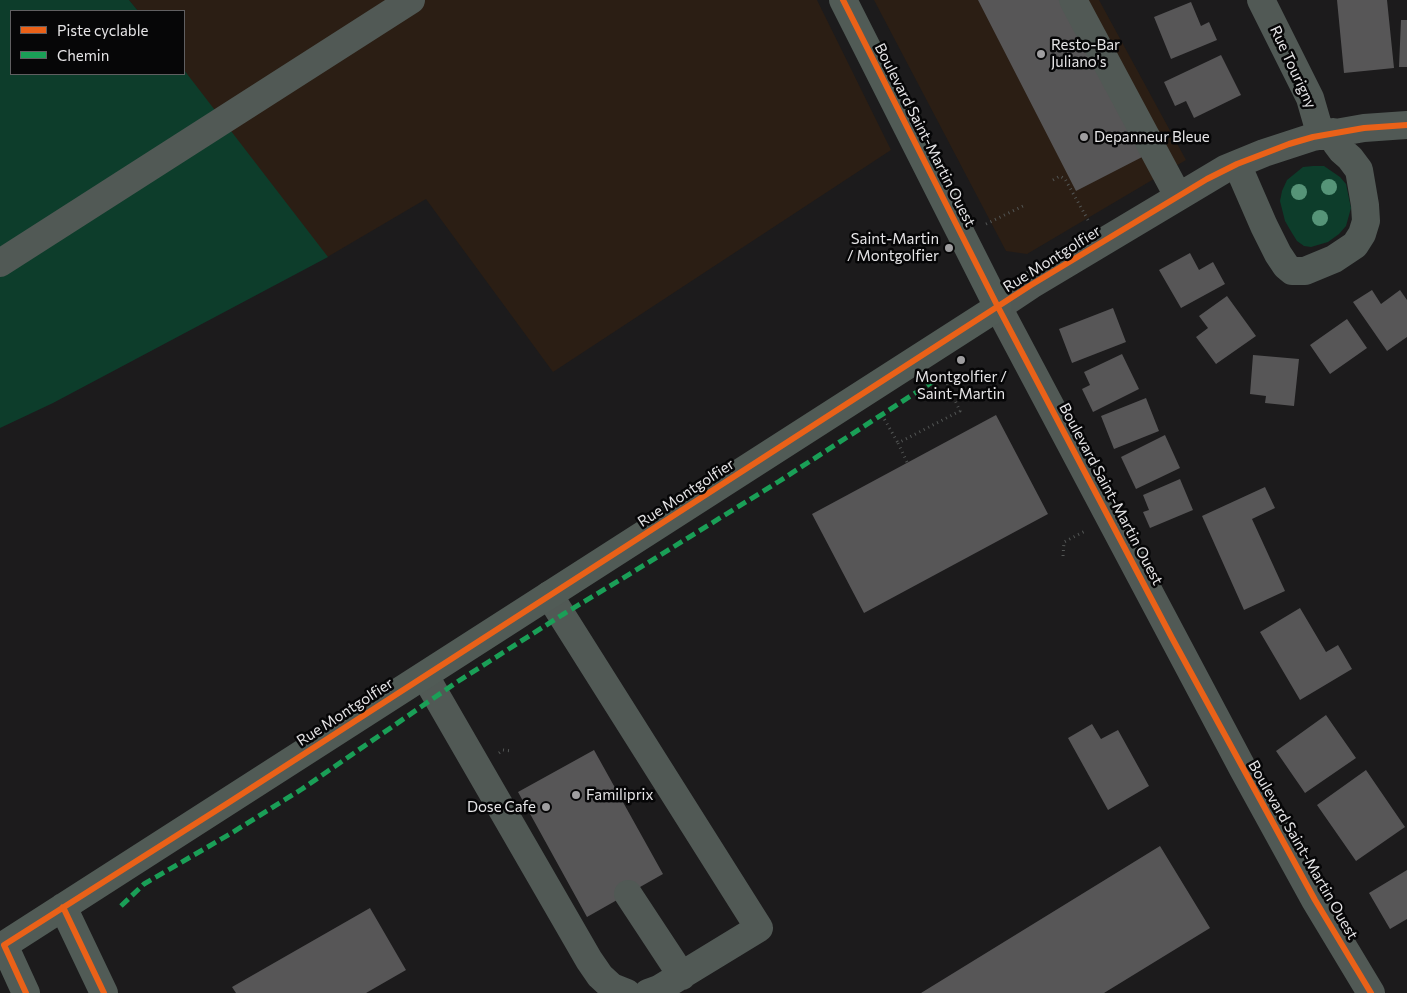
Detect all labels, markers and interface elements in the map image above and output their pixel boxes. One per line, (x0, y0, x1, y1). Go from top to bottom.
legend (10, 10, 185, 75)
text: Piste cyclable (57, 21, 148, 39)
street label: Rue Tourigny (1266, 23, 1320, 111)
place label: Resto-Bar Juliano's (1051, 36, 1120, 71)
street label: Boulevard Saint-Martin Ouest (871, 40, 979, 230)
text: Chemin (57, 46, 109, 64)
marker: Resto-Bar Juliano's (1035, 48, 1047, 60)
place label: Depanneur Bleue (1094, 128, 1210, 146)
marker: Depanneur Bleue (1078, 131, 1090, 143)
street label: Rue Montgolfier (1000, 222, 1104, 296)
place label: Saint-Martin / Montgolfier (847, 230, 939, 265)
marker: Saint-Martin / Montgolfier (943, 242, 955, 254)
marker: Montgolfier / Saint-Martin (955, 354, 967, 366)
place label: Montgolfier / Saint-Martin (915, 368, 1007, 403)
street label: Boulevard Saint-Martin Ouest (1055, 400, 1167, 588)
street label: Rue Montgolfier (634, 455, 738, 531)
street label: Rue Montgolfier (293, 674, 397, 750)
street label: Boulevard Saint-Martin Ouest (1244, 757, 1362, 943)
place label: Familiprix (586, 786, 653, 804)
marker: Familiprix (570, 789, 582, 801)
place label: Dose Cafe (467, 798, 536, 816)
marker: Dose Cafe (540, 801, 552, 813)

